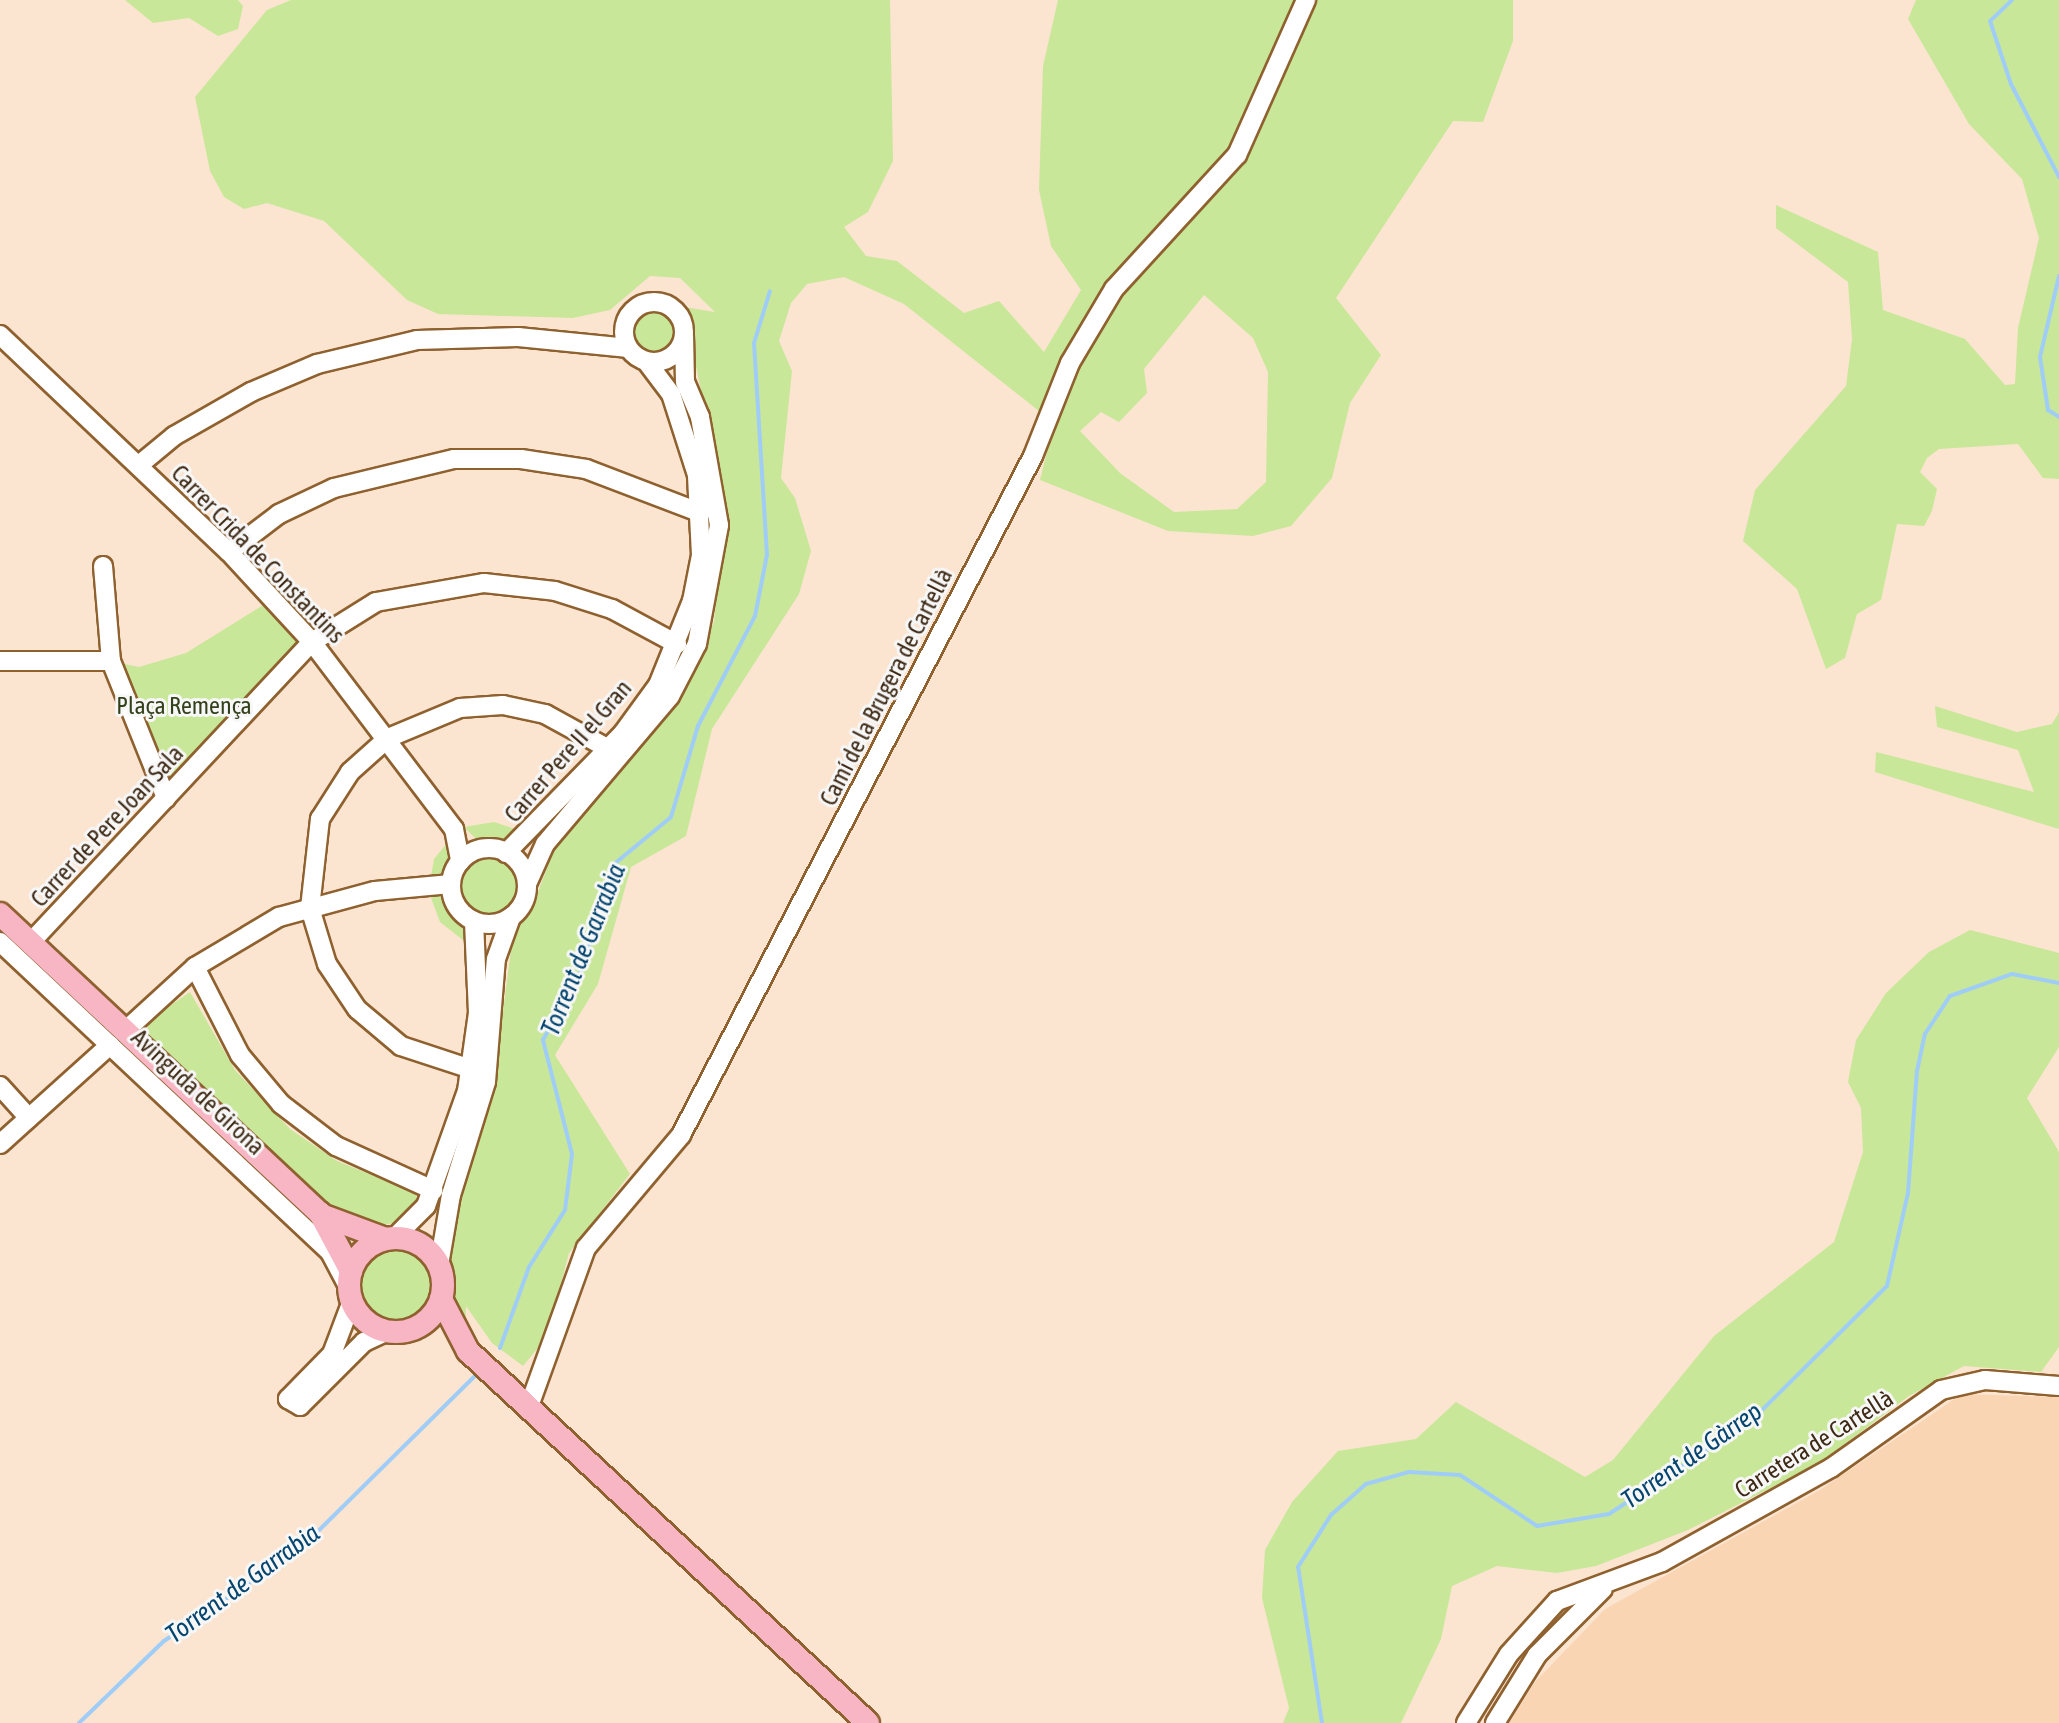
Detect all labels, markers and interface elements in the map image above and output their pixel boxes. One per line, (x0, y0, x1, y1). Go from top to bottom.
street label: Carrer Crida de Constantins (165, 459, 351, 649)
street label: Camí de la Brugera de Cartellà (814, 564, 958, 810)
street label: Carrer Pere II el Gran (498, 674, 638, 828)
park label: Plaça Remença (116, 692, 252, 720)
street label: Carrer de Pere Joan Sala (25, 739, 189, 913)
water label: Torrent de Garrabia (535, 859, 633, 1041)
street label: Avinguda de Girona (125, 1023, 271, 1161)
street label: Carretera de Cartellà (1729, 1384, 1899, 1504)
water label: Torrent de Gàrrep (1616, 1396, 1768, 1516)
water label: Torrent de Garrabia (160, 1518, 326, 1650)

